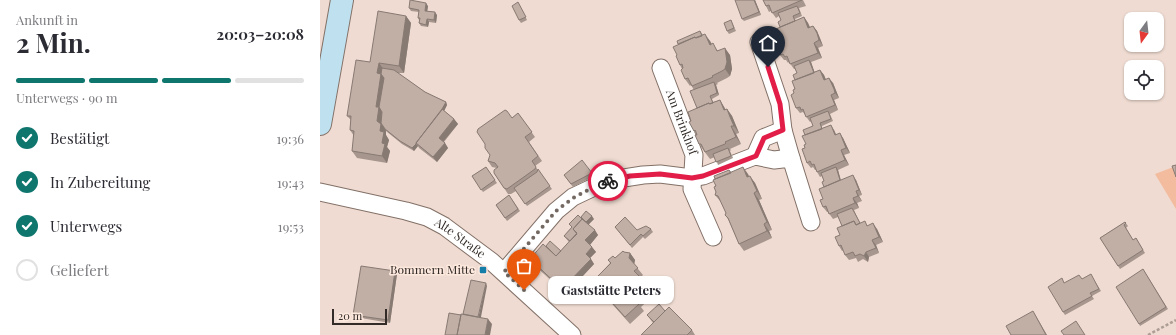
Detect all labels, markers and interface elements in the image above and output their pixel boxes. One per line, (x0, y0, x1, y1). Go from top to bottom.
text: Ankunft in (16, 11, 78, 28)
north arrow (1124, 12, 1164, 52)
map controls (1124, 12, 1164, 100)
text: 20:03–20:08 (216, 24, 304, 44)
text: 2 Min. (16, 25, 91, 60)
pin (751, 26, 785, 67)
icon: home (757, 32, 779, 54)
button: locate (1124, 60, 1164, 100)
street label: Am Brinkhof (663, 86, 703, 158)
text: Unterwegs · 90 m (16, 89, 118, 106)
icon: check (16, 127, 38, 149)
text: Bestätigt (50, 128, 109, 148)
text: 19:36 (277, 130, 304, 147)
courier (588, 161, 628, 201)
icon: bike (597, 170, 619, 192)
icon: check (16, 171, 38, 193)
text: In Zubereitung (50, 172, 150, 192)
text: 19:43 (277, 174, 304, 191)
street label: Alte Straße (431, 213, 489, 261)
icon: check (16, 215, 38, 237)
text: Unterwegs (50, 216, 122, 236)
text: 19:53 (278, 218, 304, 235)
pin (507, 249, 541, 290)
icon: bag (513, 255, 535, 277)
text: Geliefert (50, 260, 109, 280)
place label: Bommern Mitte (390, 261, 475, 277)
marker: Bommern Mitte (478, 265, 488, 275)
callout: Gaststätte Peters (548, 276, 674, 304)
text: Gaststätte Peters (561, 281, 661, 298)
scale bar (332, 307, 387, 326)
text: 20 m (338, 308, 362, 323)

